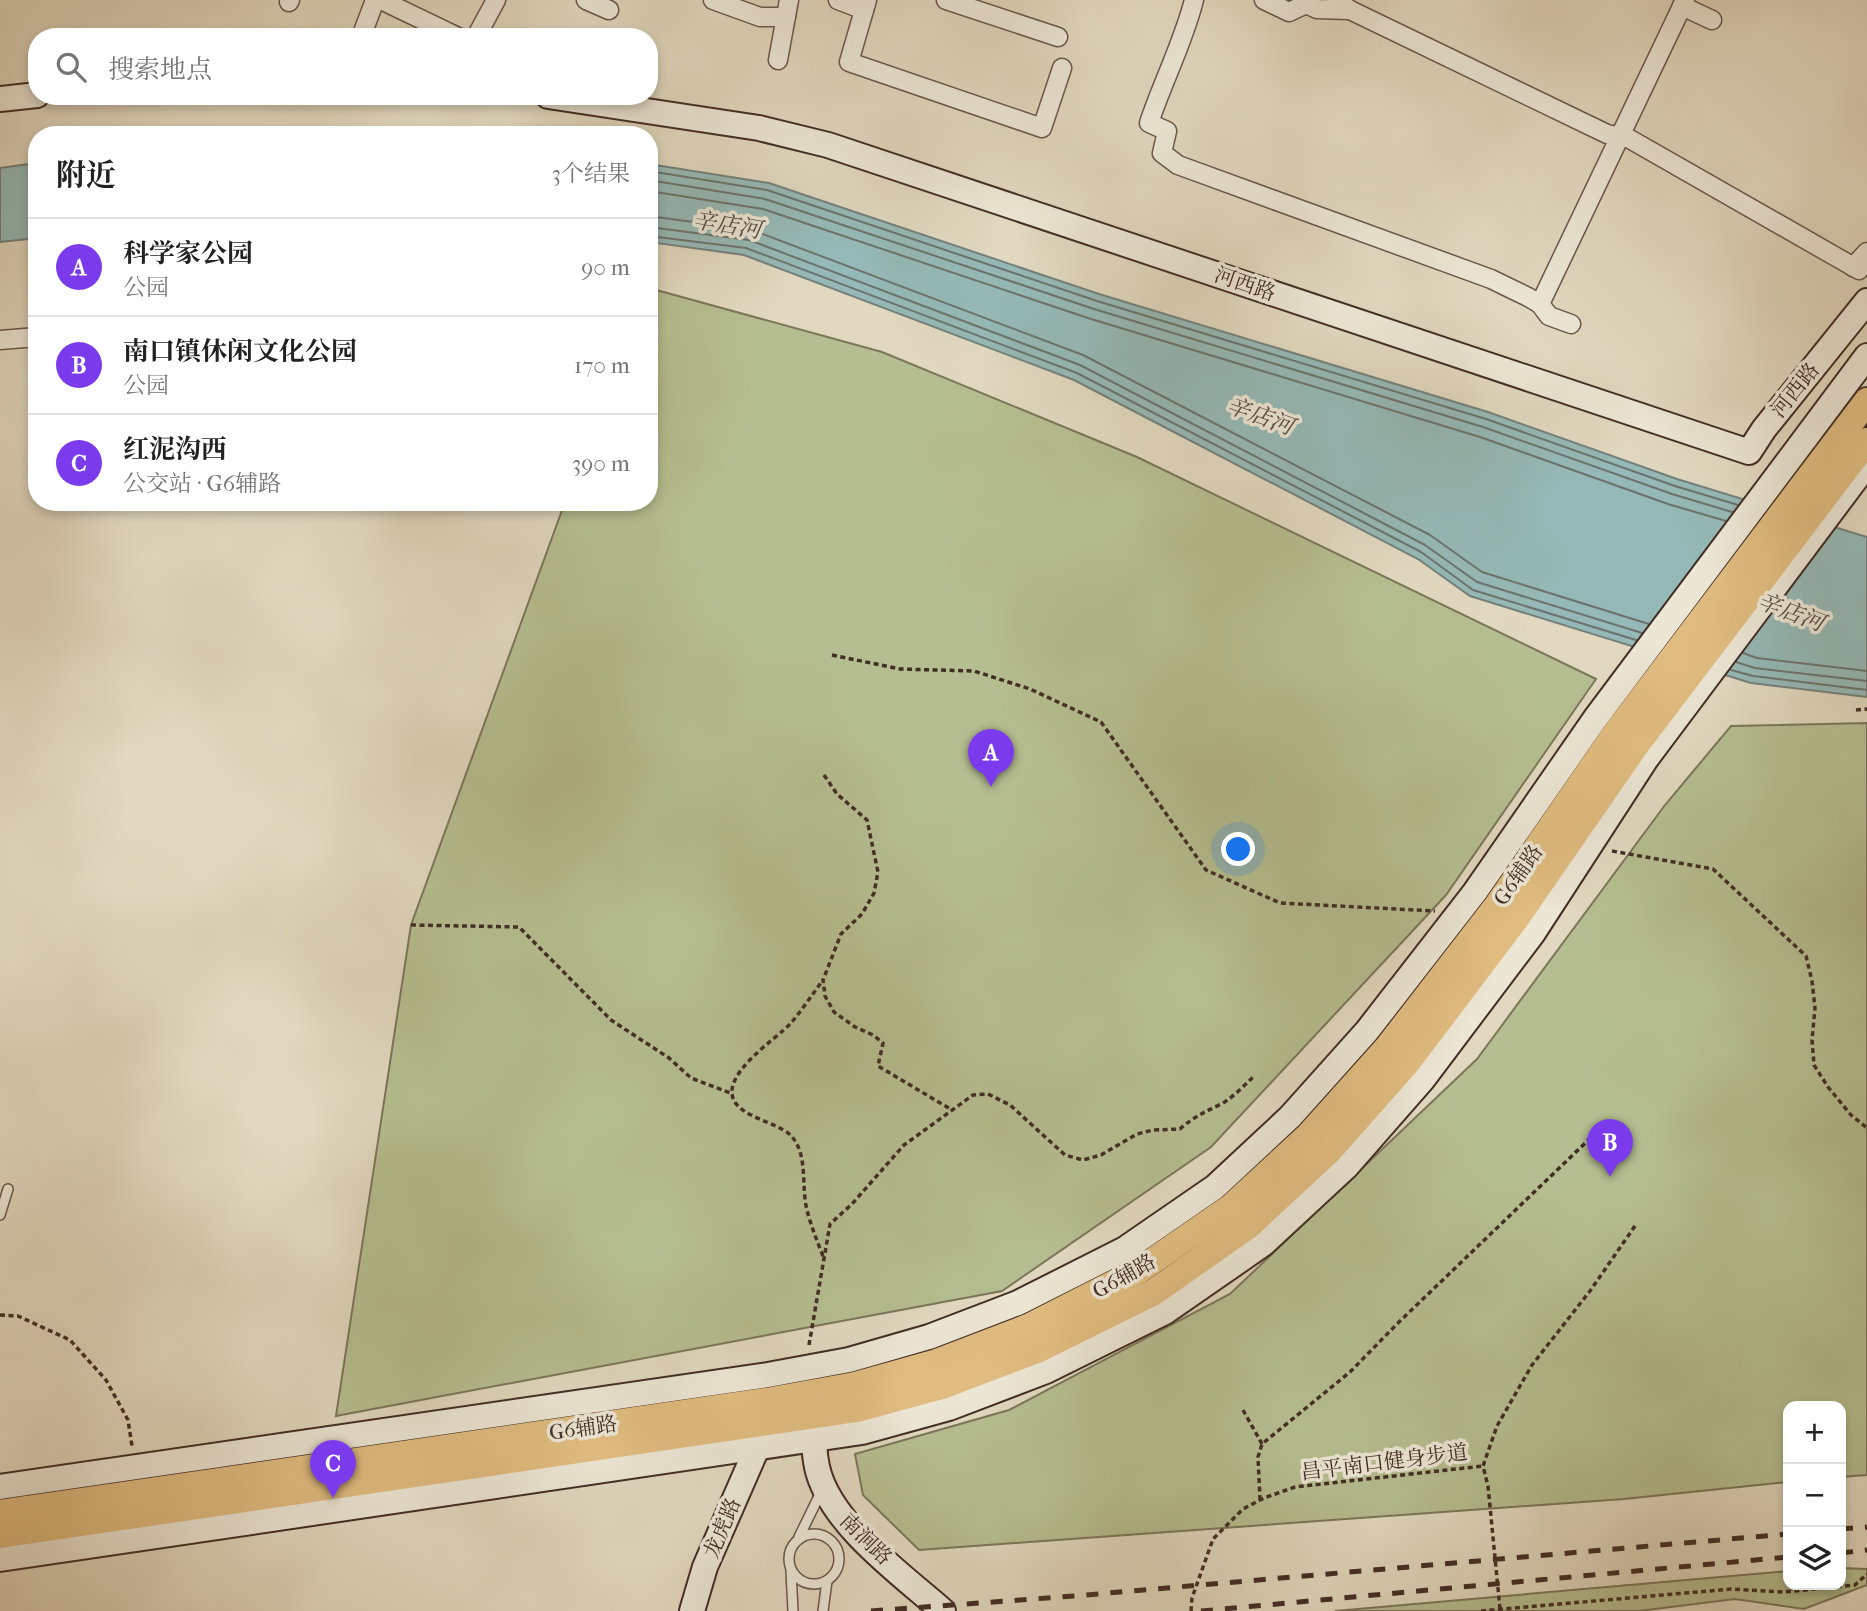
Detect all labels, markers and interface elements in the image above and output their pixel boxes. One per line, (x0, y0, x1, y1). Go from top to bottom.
search box (28, 28, 658, 105)
icon: search (52, 48, 90, 86)
text: 搜索地点 (108, 54, 212, 85)
text: 附近 (56, 158, 116, 193)
text: 3个结果 (552, 160, 630, 187)
water label: 辛店河 (691, 206, 767, 244)
text: 科学家公园 (123, 238, 253, 269)
text: A (72, 254, 86, 281)
text: 90 m (581, 254, 630, 281)
street label: 河西路 (1211, 262, 1279, 306)
text: 公园 (123, 274, 169, 301)
text: 南口镇休闲文化公园 (123, 336, 357, 367)
text: B (72, 352, 86, 379)
text: 170 m (574, 352, 630, 379)
street label: 河西路 (1766, 358, 1824, 422)
text: 公园 (123, 372, 169, 399)
water label: 辛店河 (1223, 392, 1301, 442)
text: 红泥沟西 (123, 434, 227, 465)
text: C (71, 450, 87, 477)
text: 390 m (572, 450, 630, 477)
text: 公交站 · G6辅路 (123, 470, 281, 497)
water label: 辛店河 (1754, 587, 1832, 638)
pin: A (968, 729, 1014, 787)
your location (1221, 832, 1255, 866)
street label: G6辅路 (1489, 840, 1547, 910)
pin: B (1587, 1119, 1633, 1177)
street label: G6辅路 (1088, 1249, 1160, 1303)
map controls (1783, 1401, 1846, 1590)
button: + (1783, 1401, 1846, 1464)
street label: G6辅路 (548, 1411, 618, 1445)
pin: C (310, 1440, 356, 1498)
street label: 昌平南口健身步道 (1299, 1440, 1469, 1484)
button: − (1783, 1464, 1846, 1527)
street label: 龙虎路 (699, 1494, 745, 1562)
street label: 南涧路 (835, 1508, 897, 1570)
button: layers (1783, 1527, 1846, 1590)

